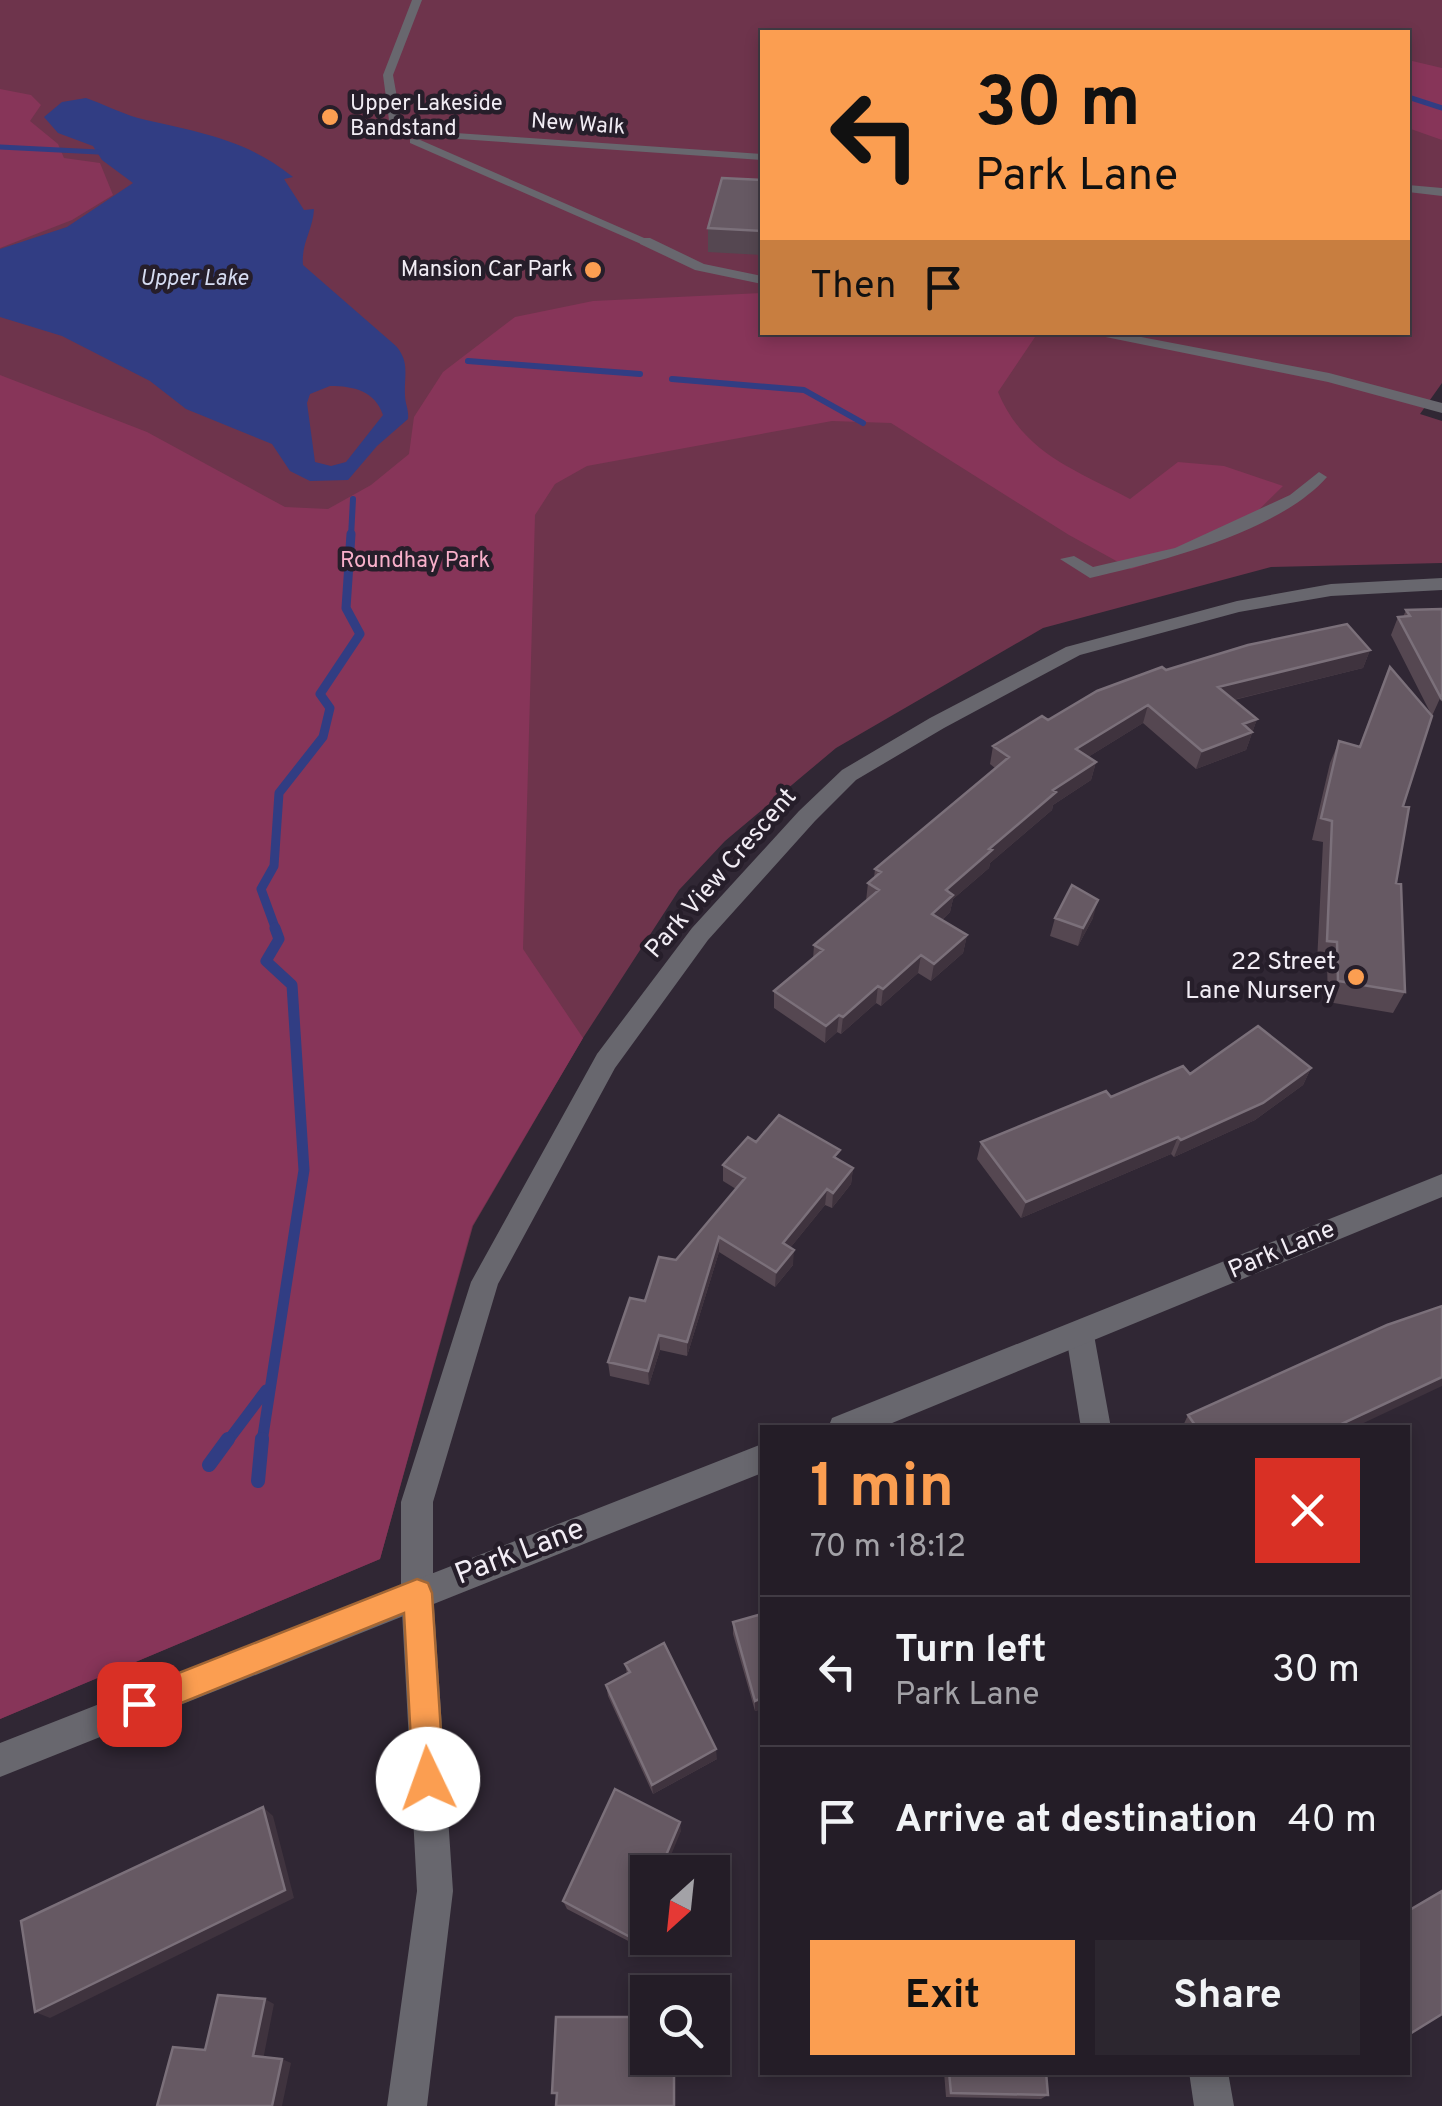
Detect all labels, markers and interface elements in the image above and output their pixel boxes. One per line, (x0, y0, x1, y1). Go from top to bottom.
text: 30 m (975, 62, 1141, 151)
icon: left (810, 70, 940, 200)
place label: Upper Lakeside Bandstand (350, 91, 503, 143)
marker: Upper Lakeside Bandstand (319, 106, 341, 128)
street label: New Walk (530, 108, 626, 142)
text: Park Lane (975, 149, 1178, 206)
place label: Mansion Car Park (401, 257, 573, 284)
marker: Mansion Car Park (582, 259, 604, 281)
icon: arrive (916, 260, 971, 315)
text: Then (810, 263, 896, 312)
water label: Upper Lake (140, 266, 249, 293)
park label: Roundhay Park (340, 548, 490, 575)
street label: Park View Crescent (639, 782, 805, 966)
place label: 22 Street Lane Nursery (1185, 947, 1336, 1008)
marker: 22 Street Lane Nursery (1345, 966, 1367, 988)
street label: Park Lane (1224, 1214, 1340, 1288)
text: 1 min (810, 1452, 954, 1528)
button: close (1255, 1458, 1360, 1563)
street label: Park Lane (450, 1511, 590, 1595)
text: 70 m · 18:12 (810, 1528, 966, 1568)
text: Turn left (895, 1627, 1047, 1676)
icon: left (810, 1644, 865, 1699)
text: 30 m (1272, 1647, 1360, 1696)
pin (97, 1662, 182, 1747)
text: Park Lane (895, 1676, 1039, 1716)
icon: arrive (112, 1677, 167, 1732)
position arrow (376, 1727, 480, 1831)
icon: arrive (810, 1794, 865, 1849)
text: Arrive at destination (895, 1797, 1258, 1846)
text: 40 m (1288, 1797, 1377, 1846)
north arrow (630, 1855, 730, 1955)
map controls (630, 1855, 730, 2075)
button: Exit (810, 1940, 1075, 2055)
button: Share (1095, 1940, 1360, 2055)
button: search (630, 1975, 730, 2075)

